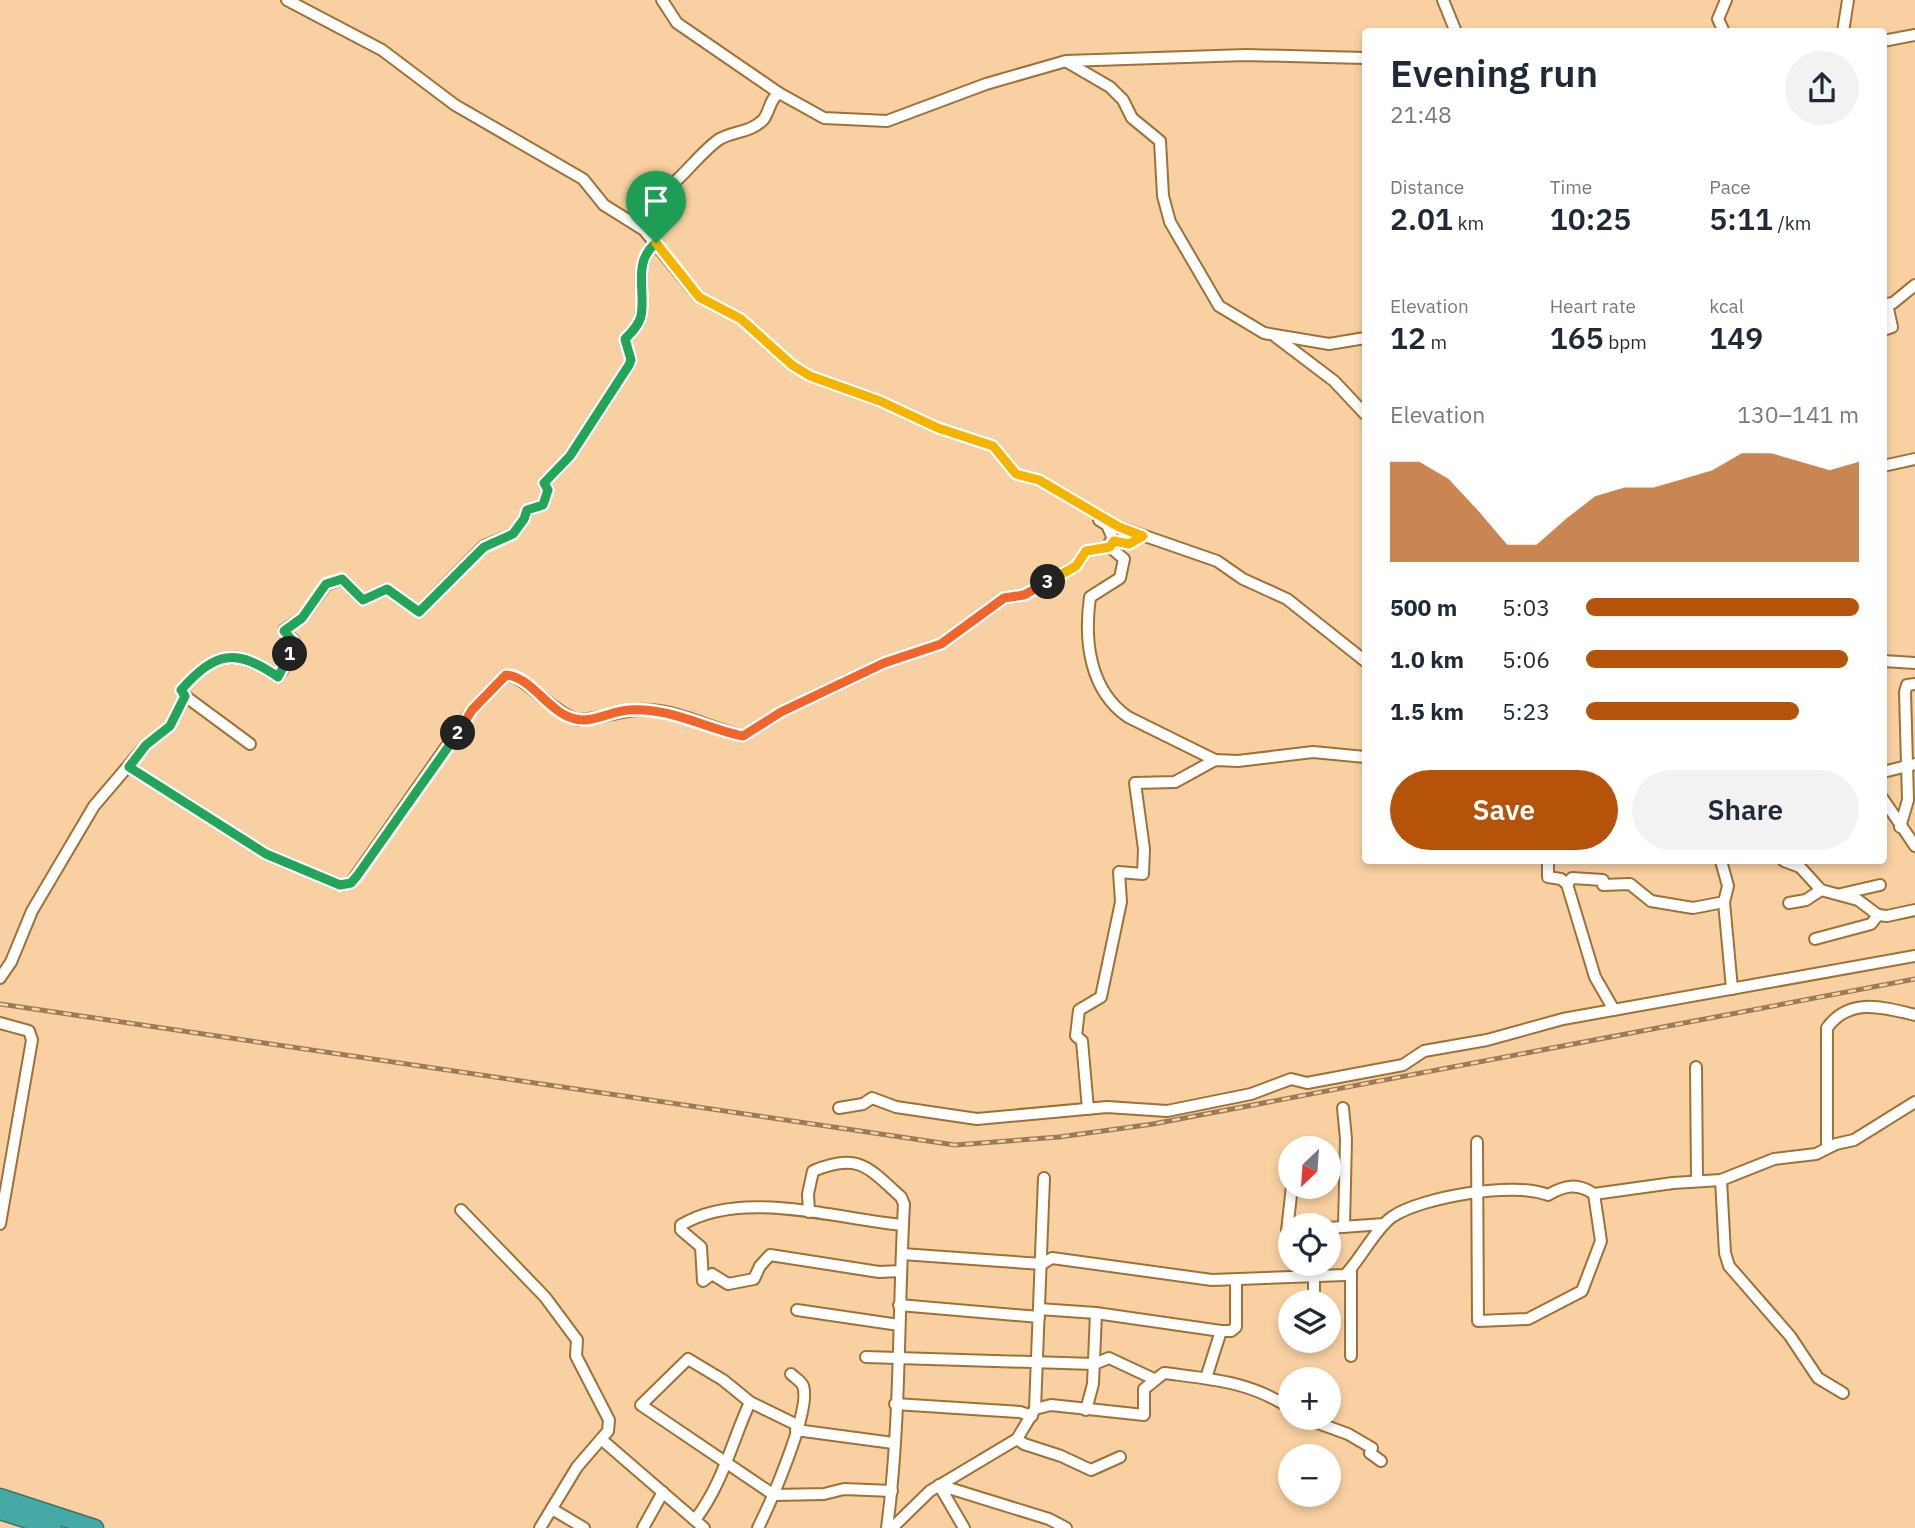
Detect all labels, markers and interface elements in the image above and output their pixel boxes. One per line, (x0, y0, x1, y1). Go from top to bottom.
text: Evening run (1390, 48, 1598, 97)
button: share (1785, 51, 1859, 125)
text: 21:48 (1390, 99, 1452, 129)
pin (626, 171, 686, 243)
text: Distance (1390, 175, 1464, 199)
text: Time (1550, 175, 1592, 199)
text: Pace (1709, 175, 1751, 199)
icon: arrive (637, 182, 675, 220)
text: 2.01 (1390, 199, 1453, 238)
text: 10:25 (1550, 199, 1631, 238)
text: 5:11 (1709, 199, 1773, 238)
text: km (1453, 211, 1484, 235)
text: /km (1773, 211, 1811, 235)
text: Elevation (1390, 294, 1469, 318)
text: Heart rate (1550, 294, 1636, 318)
text: kcal (1709, 294, 1744, 318)
text: 12 (1390, 318, 1426, 357)
text: 165 (1550, 318, 1604, 357)
text: 149 (1709, 318, 1763, 357)
text: m (1426, 330, 1447, 354)
text: bpm (1604, 330, 1647, 354)
text: Elevation (1390, 399, 1485, 429)
text: 130–141 m (1737, 399, 1859, 429)
pin: 3 (1030, 564, 1066, 600)
text: 3 (1042, 569, 1053, 593)
text: 500 m (1390, 592, 1457, 622)
text: 5:03 (1502, 592, 1550, 622)
pin: 1 (272, 636, 308, 672)
text: 1 (284, 641, 295, 665)
text: 1.0 km (1390, 644, 1464, 674)
text: 5:06 (1502, 644, 1550, 674)
text: 1.5 km (1390, 696, 1464, 726)
text: 5:23 (1502, 696, 1550, 726)
pin: 2 (440, 716, 476, 750)
text: 2 (452, 720, 463, 744)
button: Save (1390, 770, 1618, 850)
button: Share (1632, 770, 1859, 850)
north arrow (1278, 1136, 1340, 1199)
map controls (1278, 1136, 1341, 1507)
button: locate (1278, 1213, 1341, 1276)
button: layers (1278, 1290, 1341, 1353)
button: + (1278, 1367, 1341, 1430)
button: − (1278, 1444, 1341, 1507)

